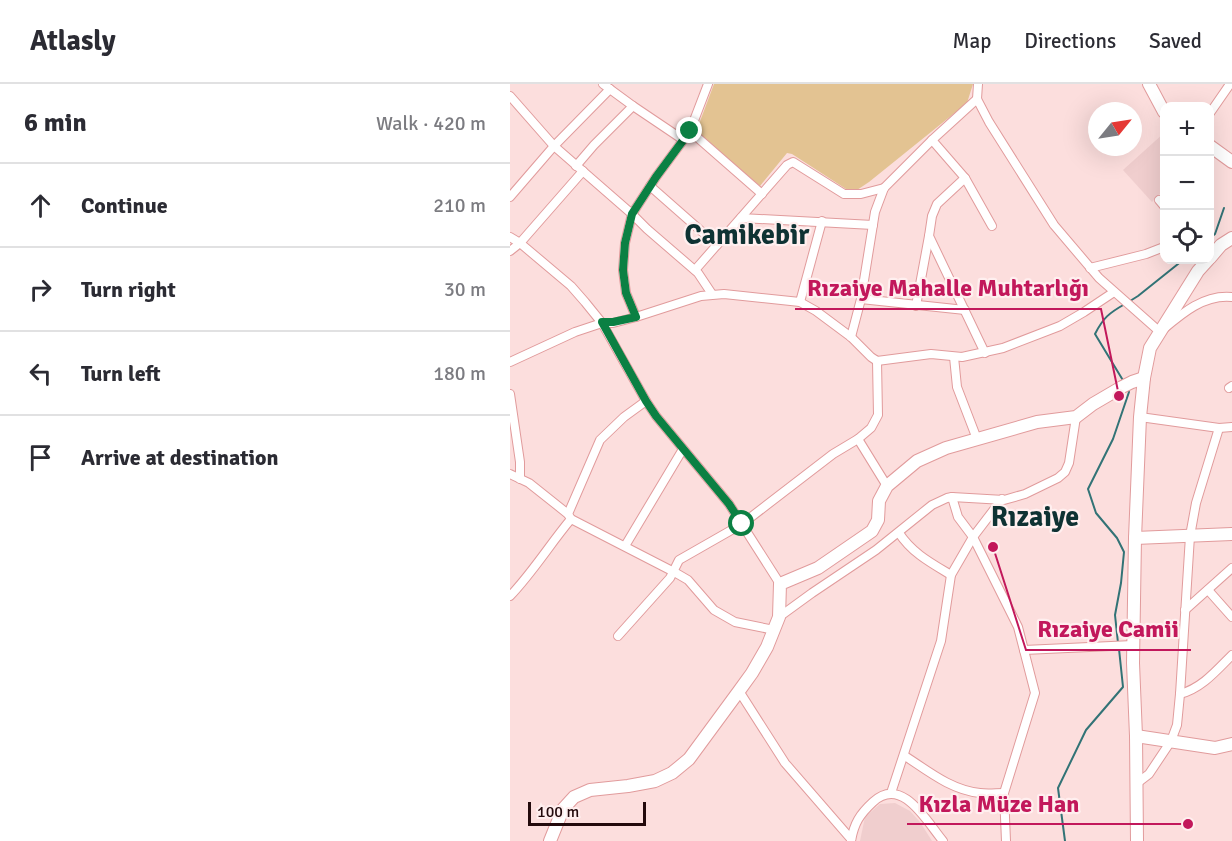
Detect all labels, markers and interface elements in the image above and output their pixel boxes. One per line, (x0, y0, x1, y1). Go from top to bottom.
text: Atlasly (30, 24, 116, 58)
text: Map (953, 28, 991, 54)
text: Directions (1024, 28, 1116, 54)
text: Saved (1149, 28, 1202, 54)
north arrow (1088, 102, 1142, 156)
map controls (1160, 102, 1214, 264)
button: + (1160, 102, 1214, 156)
text: 6 min (24, 107, 87, 139)
text: Walk · 420 m (376, 111, 486, 136)
route end (676, 117, 702, 143)
button: − (1160, 156, 1214, 210)
icon: ahead (24, 189, 57, 222)
text: Continue (81, 192, 168, 219)
text: 210 m (433, 193, 486, 218)
button: locate (1160, 210, 1214, 264)
district label: Camikebir (685, 218, 810, 252)
callout: Rızaiye Mahalle Muhtarlığı (795, 267, 1101, 309)
icon: right (24, 273, 57, 306)
text: Rızaiye Mahalle Muhtarlığı (807, 273, 1089, 303)
text: Turn right (81, 276, 176, 303)
text: 30 m (444, 277, 486, 302)
icon: left (24, 357, 57, 390)
text: Turn left (81, 360, 161, 387)
text: 180 m (433, 361, 486, 386)
icon: arrive (24, 441, 57, 474)
text: Arrive at destination (81, 444, 278, 471)
district label: Rızaiye (991, 500, 1079, 534)
route start (728, 510, 754, 536)
callout: Rızaiye Camii (1026, 608, 1191, 650)
text: Rızaiye Camii (1037, 614, 1179, 644)
callout: Kızla Müze Han (907, 782, 1091, 824)
text: Kızla Müze Han (919, 789, 1079, 819)
scale bar (528, 799, 646, 826)
text: 100 m (537, 802, 579, 822)

